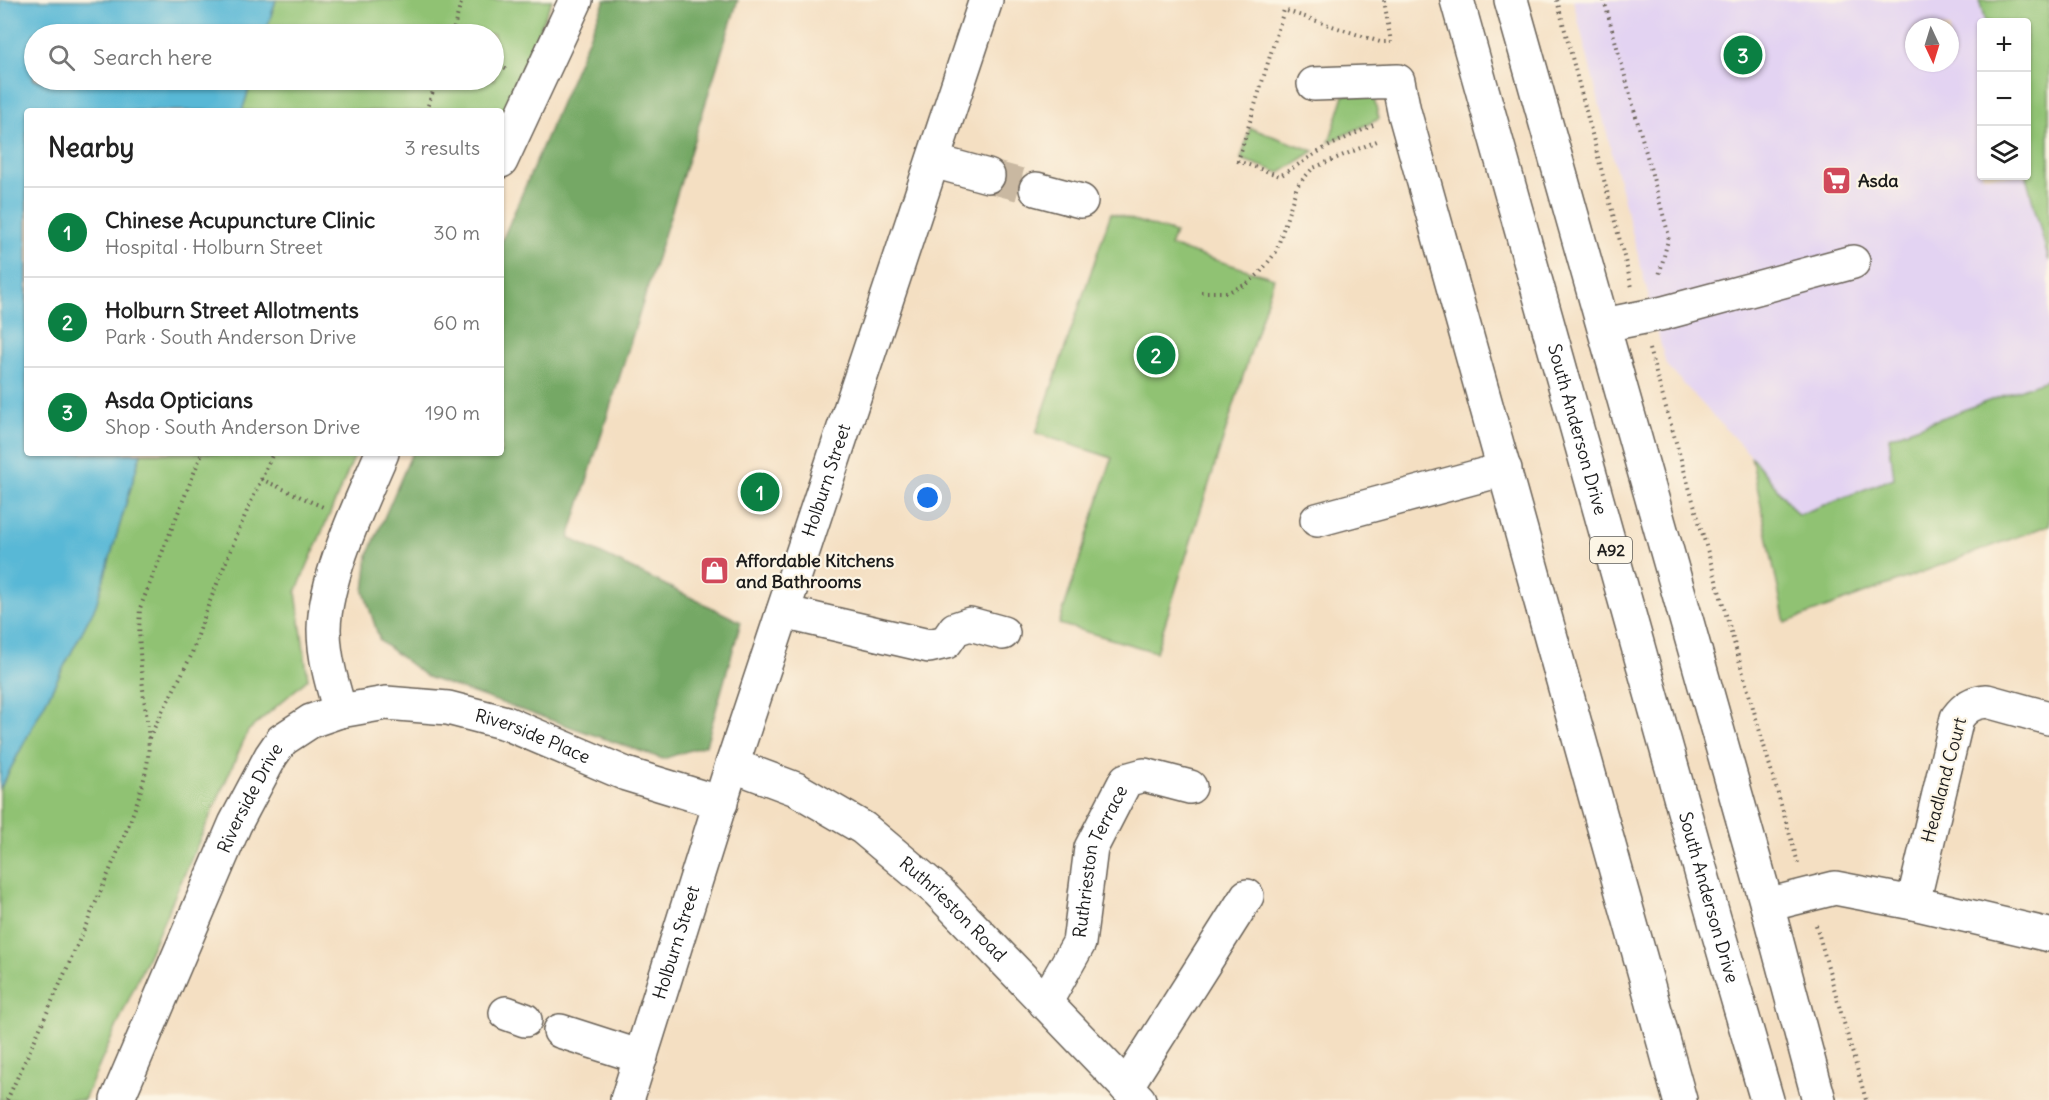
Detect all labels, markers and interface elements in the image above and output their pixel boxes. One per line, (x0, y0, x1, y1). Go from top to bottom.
north arrow (1905, 18, 1959, 72)
map controls (1977, 18, 2031, 180)
button: + (1977, 18, 2031, 72)
search box (24, 24, 504, 90)
pin: 3 (1724, 32, 1762, 78)
icon: search (45, 41, 78, 74)
text: Search here (93, 43, 212, 71)
button: − (1977, 72, 2031, 126)
button: layers (1977, 126, 2031, 180)
text: Nearby (48, 131, 134, 164)
text: 3 results (404, 135, 480, 160)
supermarket icon: Asda (1821, 165, 1853, 197)
place label: Asda (1858, 169, 1899, 192)
text: Chinese Acupuncture Clinic (105, 206, 375, 234)
text: 1 (64, 220, 71, 245)
text: 30 m (433, 220, 480, 245)
text: Hospital · Holburn Street (105, 234, 323, 259)
text: Holburn Street Allotments (105, 296, 359, 324)
text: 2 (62, 310, 73, 335)
text: 60 m (433, 310, 480, 335)
text: Park · South Anderson Drive (105, 324, 356, 349)
pin: 2 (1136, 332, 1176, 378)
street label: South Anderson Drive (1543, 341, 1613, 518)
text: Asda Opticians (105, 386, 253, 414)
text: 3 (62, 400, 73, 425)
text: 190 m (425, 400, 480, 425)
text: Shop · South Anderson Drive (105, 414, 360, 439)
street label: Holburn Street (797, 421, 856, 540)
pin: 1 (740, 470, 780, 514)
your location (913, 483, 942, 512)
road number: A92 (1590, 537, 1632, 563)
place label: Affordable Kitchens and Bathrooms (736, 549, 894, 593)
shop icon: Affordable Kitchens and Bathrooms (699, 555, 731, 587)
street label: Riverside Place (473, 703, 594, 768)
street label: Headland Court (1916, 715, 1971, 845)
street label: Riverside Drive (212, 738, 288, 856)
street label: Ruthrieston Terrace (1068, 781, 1132, 939)
street label: South Anderson Drive (1674, 809, 1744, 985)
street label: Ruthrieston Road (895, 851, 1012, 966)
street label: Holburn Street (647, 883, 704, 1002)

